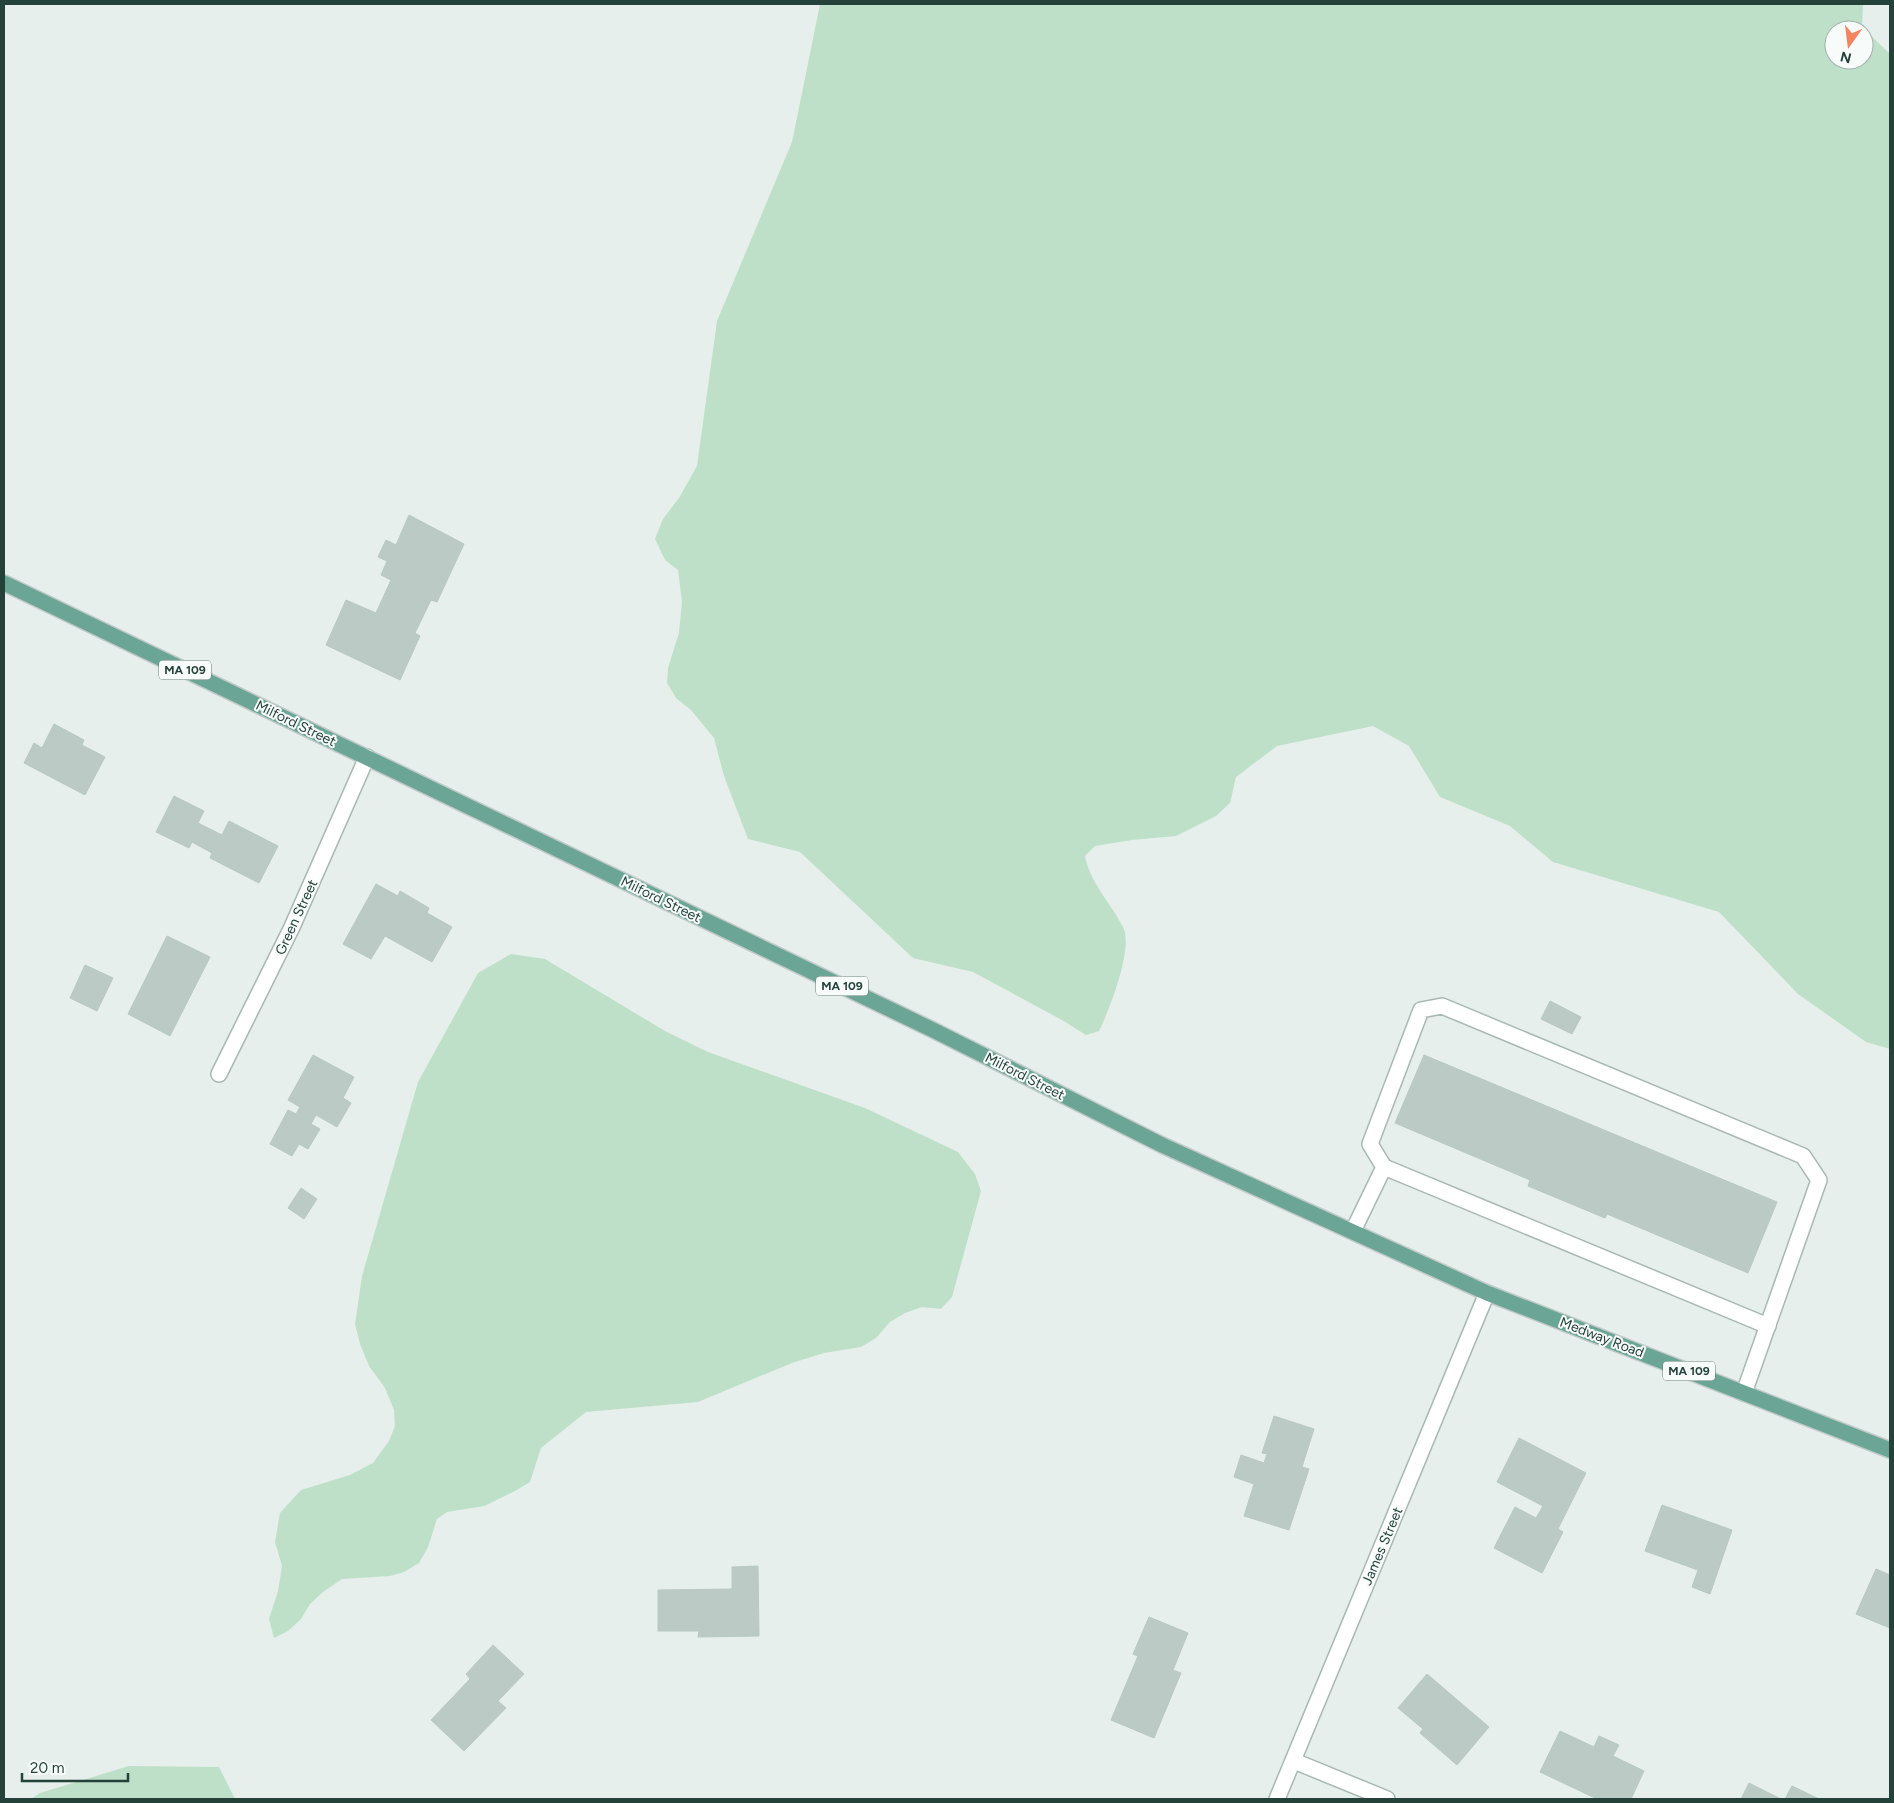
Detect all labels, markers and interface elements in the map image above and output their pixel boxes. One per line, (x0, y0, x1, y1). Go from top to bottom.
north arrow (1824, 20, 1874, 70)
text: N (1839, 48, 1853, 67)
road number: MA 109 (159, 660, 211, 680)
street label: Milford Street (253, 697, 339, 750)
street label: Milford Street (618, 873, 704, 926)
street label: Green Street (272, 877, 321, 958)
road number: MA 109 (816, 976, 868, 996)
street label: Milford Street (982, 1049, 1067, 1104)
street label: Medway Road (1557, 1314, 1646, 1361)
road number: MA 109 (1663, 1362, 1715, 1380)
street label: James Street (1358, 1505, 1407, 1588)
scale bar (22, 1750, 129, 1782)
text: 20 m (30, 1759, 64, 1777)

